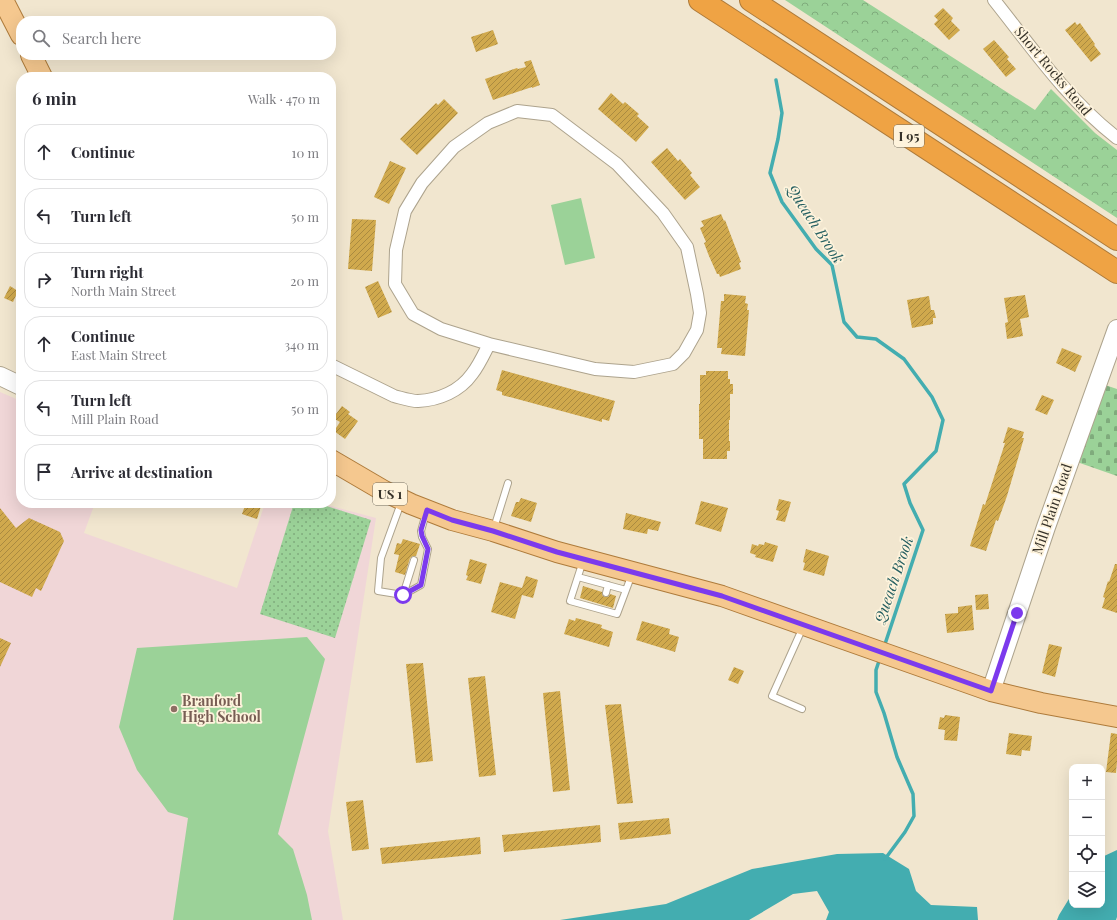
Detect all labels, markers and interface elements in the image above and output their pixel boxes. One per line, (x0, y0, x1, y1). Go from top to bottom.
search box (16, 16, 336, 60)
street label: Short Rocks Road (1011, 22, 1096, 119)
icon: search (30, 27, 52, 49)
text: Search here (62, 28, 141, 48)
text: 6 min (32, 87, 77, 109)
text: Walk · 470 m (248, 90, 320, 107)
road number: I 95 (894, 125, 924, 147)
icon: ahead (33, 141, 55, 163)
text: Continue (71, 142, 135, 162)
text: 10 m (292, 144, 319, 161)
water label: Queach Brook (782, 179, 849, 267)
icon: left (33, 205, 55, 227)
text: Turn left (71, 206, 132, 226)
text: 50 m (291, 208, 319, 225)
text: Turn right (71, 262, 144, 282)
icon: right (33, 269, 55, 291)
text: 20 m (290, 272, 319, 289)
text: North Main Street (71, 282, 176, 299)
text: Continue (71, 326, 135, 346)
icon: ahead (33, 333, 55, 355)
text: 340 m (284, 336, 319, 353)
text: East Main Street (71, 346, 166, 363)
text: Turn left (71, 390, 132, 410)
icon: left (33, 397, 55, 419)
text: 50 m (291, 400, 319, 417)
text: Mill Plain Road (71, 410, 159, 427)
icon: arrive (33, 461, 55, 483)
street label: Mill Plain Road (1027, 461, 1076, 557)
text: Arrive at destination (71, 462, 213, 482)
road number: US 1 (373, 483, 407, 505)
water label: Queach Brook (868, 533, 917, 627)
route start (394, 586, 412, 604)
route end (1008, 604, 1026, 622)
place label: Branford High School (182, 691, 261, 726)
marker: Branford High School (169, 704, 179, 714)
map controls (1069, 764, 1105, 908)
button: + (1069, 764, 1105, 800)
button: − (1069, 800, 1105, 836)
button: locate (1069, 836, 1105, 872)
button: layers (1069, 872, 1105, 908)

